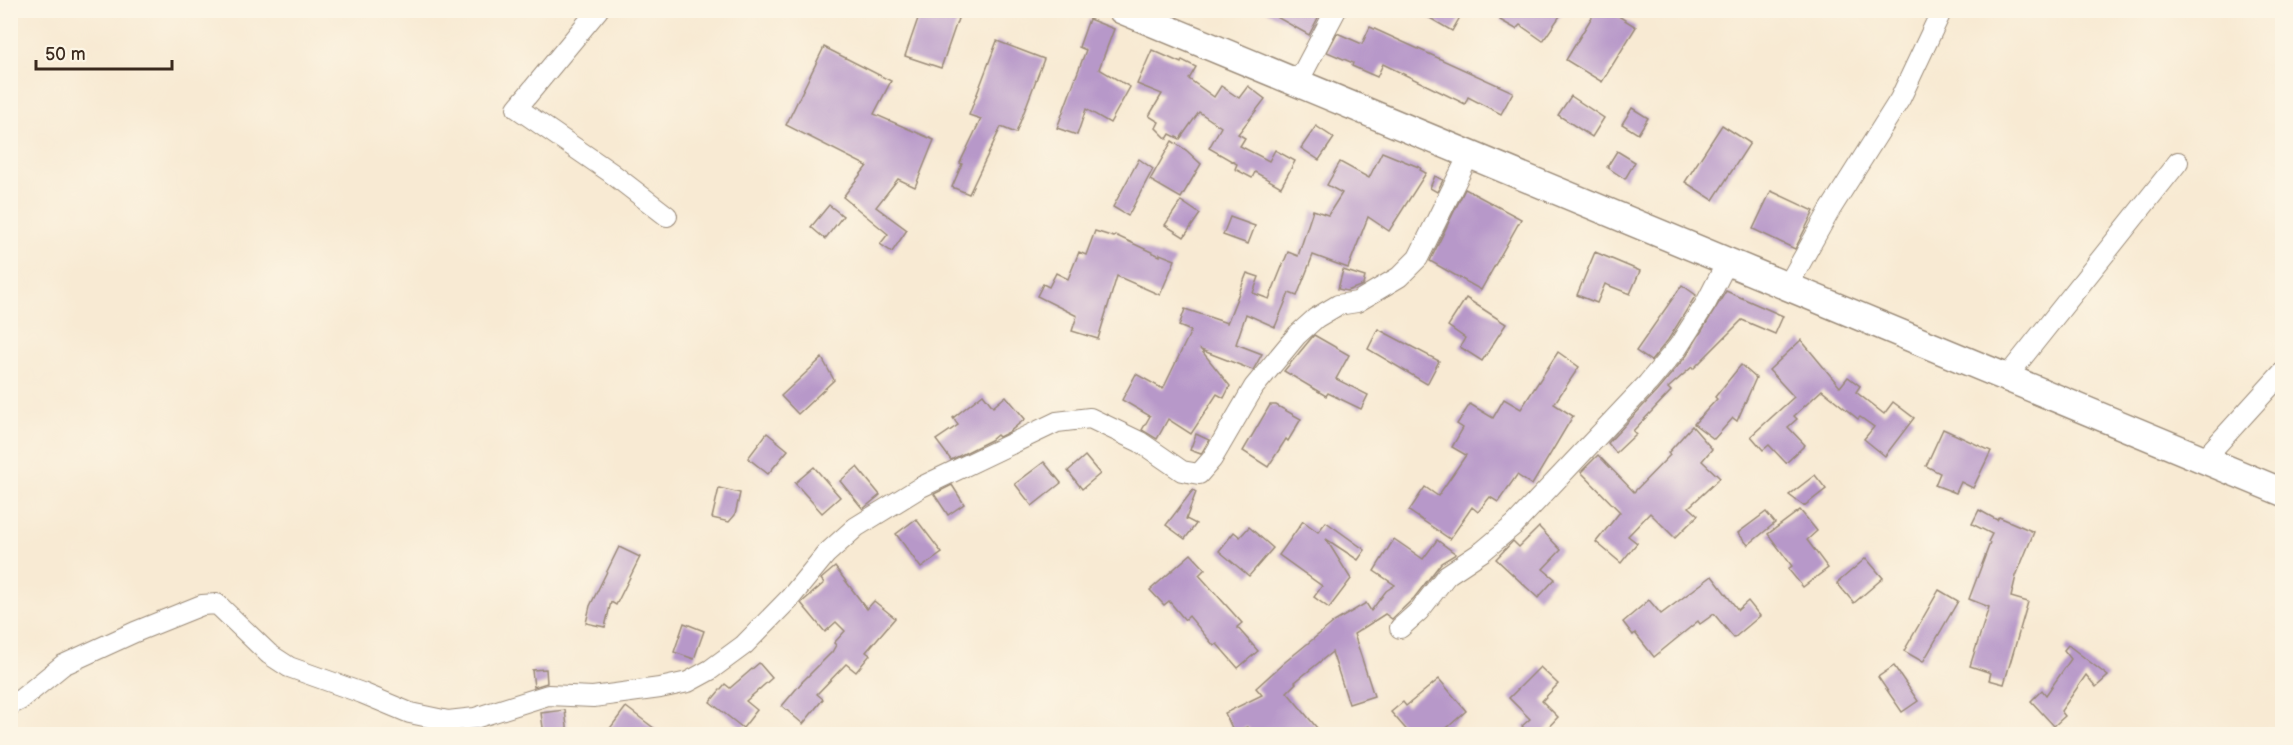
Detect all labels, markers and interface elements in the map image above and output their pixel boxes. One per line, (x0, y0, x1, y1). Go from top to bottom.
scale bar (36, 33, 172, 71)
text: 50 m (45, 44, 86, 65)

